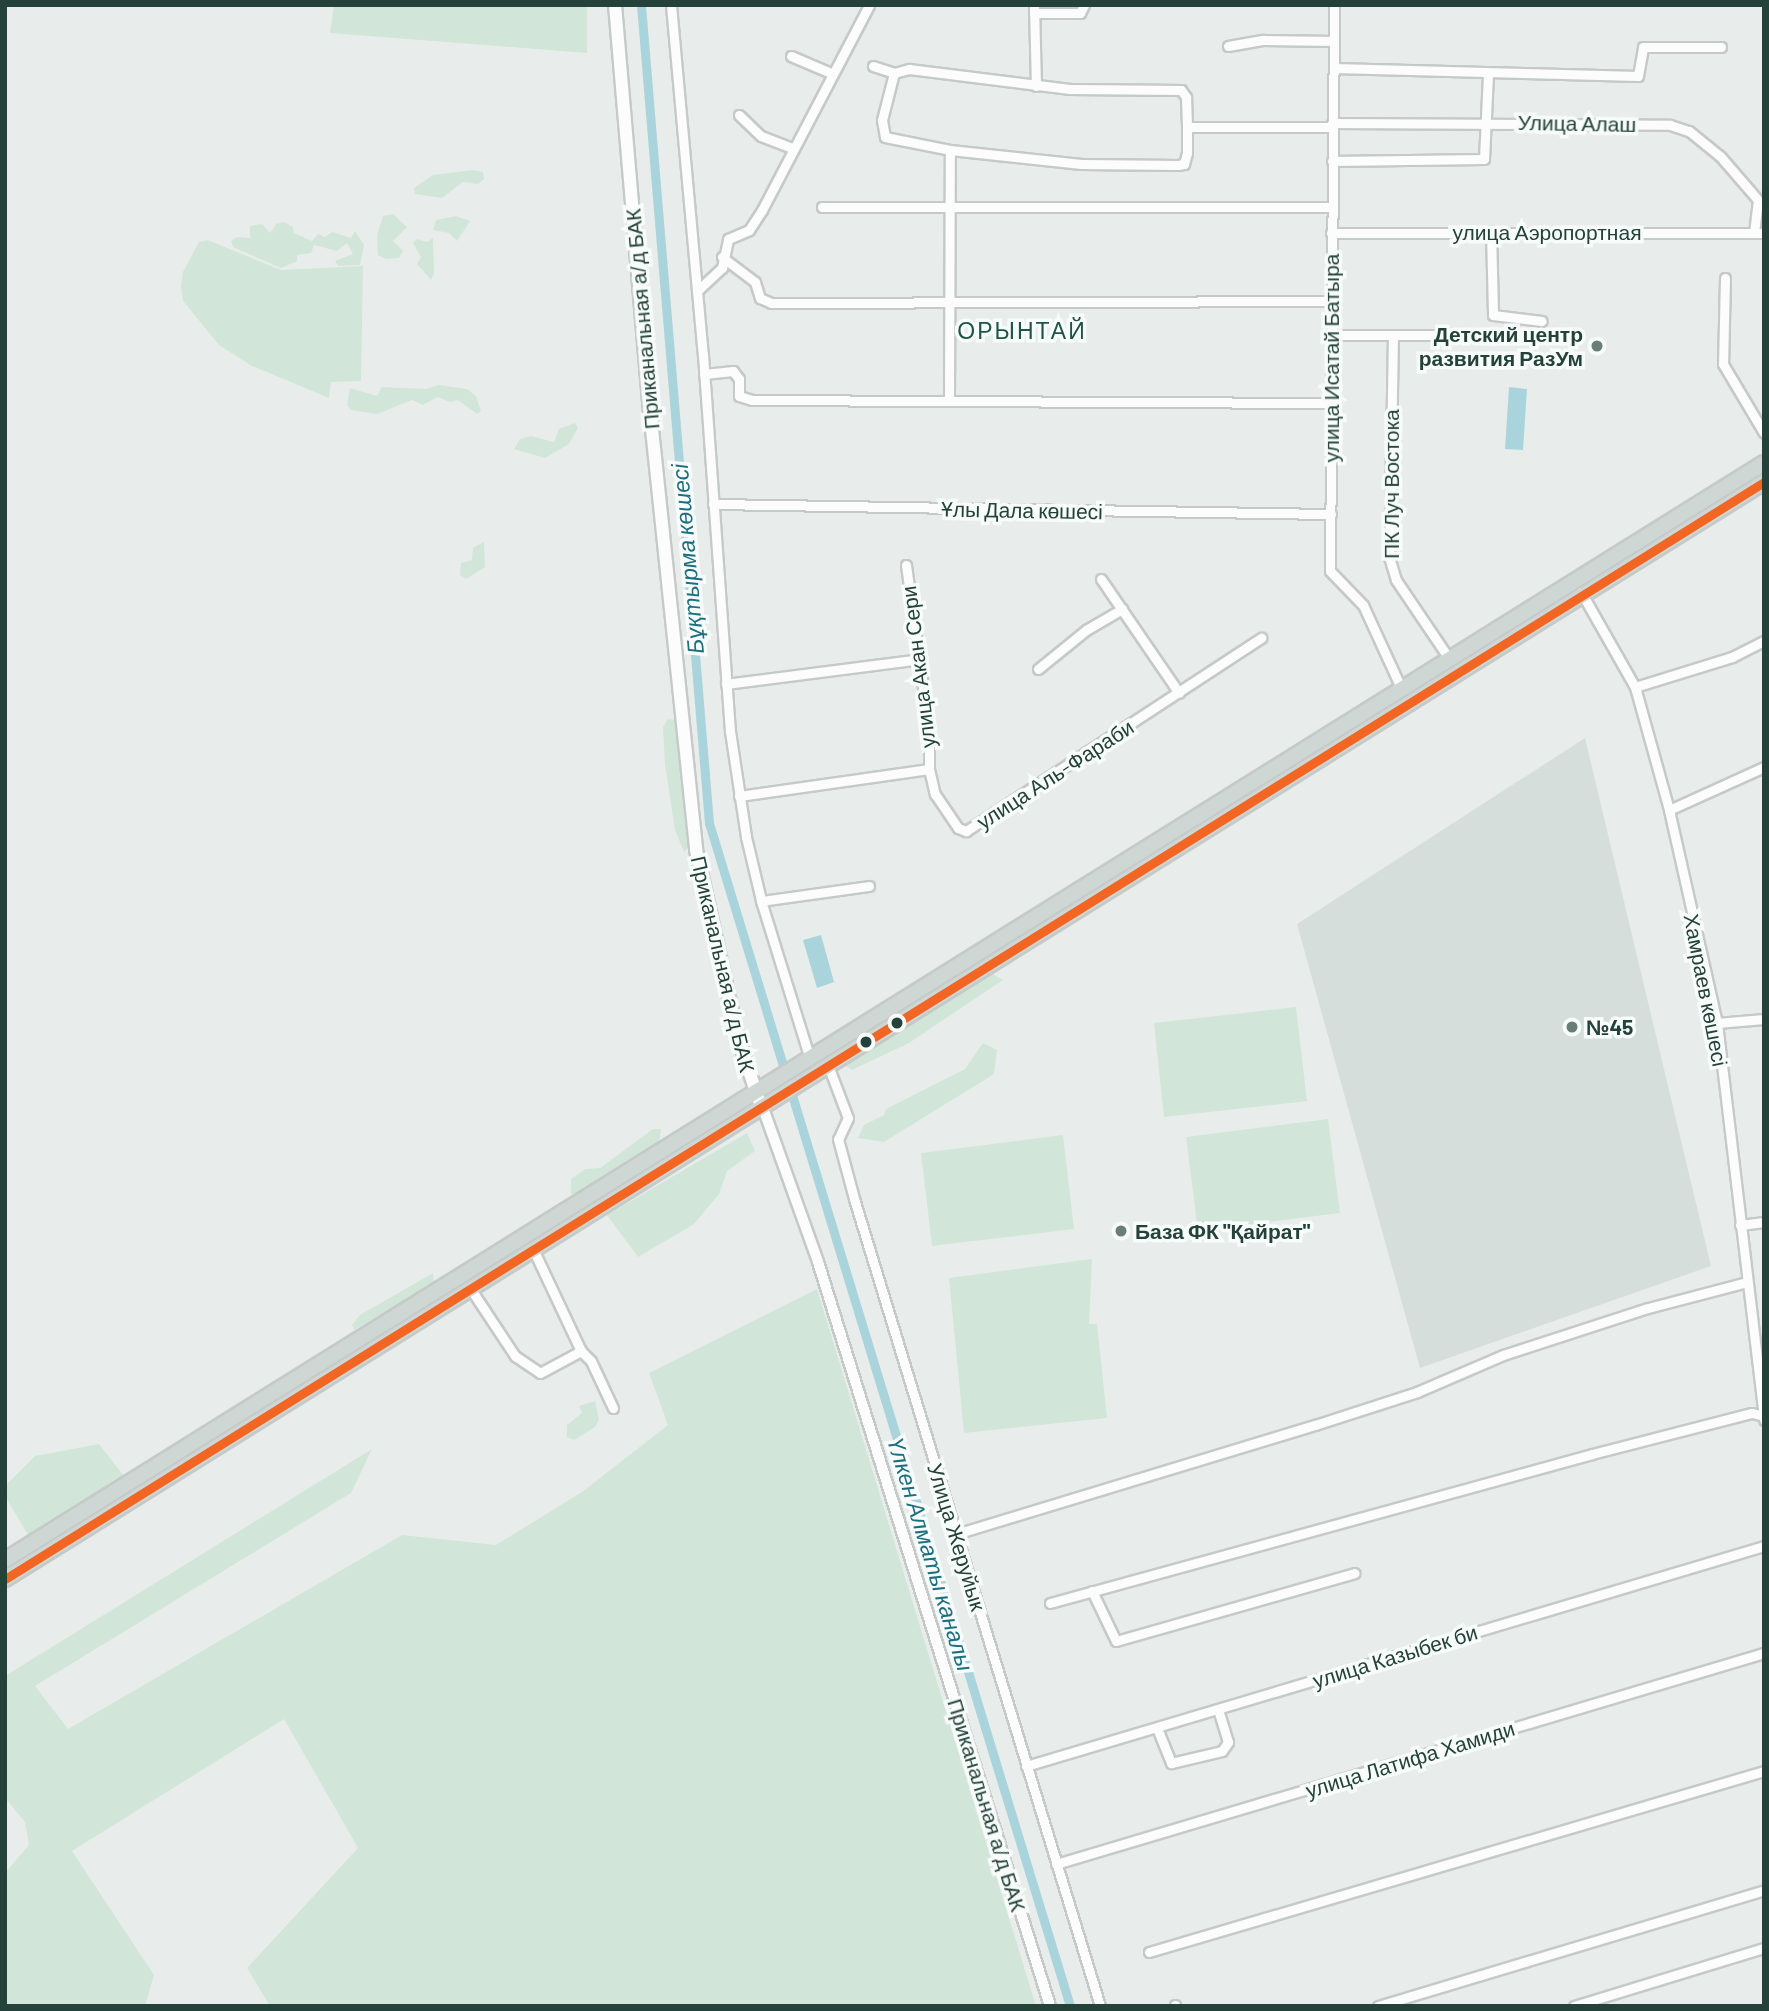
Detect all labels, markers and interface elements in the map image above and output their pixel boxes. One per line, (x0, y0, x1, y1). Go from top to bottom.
street label: Улица Алаш (1517, 109, 1637, 137)
street label: Приканальная а/д БАК (620, 208, 664, 430)
street label: улица Аэропортная (1452, 219, 1642, 245)
street label: улица Исатай Батыра (1318, 254, 1344, 462)
district label: ОРЫНТАЙ (958, 316, 1086, 344)
place label: Детский центр развития РазУм (1419, 321, 1583, 371)
marker: Детский центр развития РазУм (1589, 338, 1605, 354)
street label: ПК Луч Востока (1378, 409, 1404, 559)
water label: Бұқтырма көшесі (665, 463, 709, 655)
street label: Ұлы Дала көшесі (941, 496, 1103, 524)
street label: улица Акан Сери (896, 584, 940, 750)
street label: улица Аль-Фараби (972, 714, 1138, 834)
street label: Приканальная а/д БАК (686, 853, 760, 1075)
street label: Хамраев көшесі (1679, 911, 1733, 1069)
place label: №45 (1586, 1014, 1633, 1040)
unlabelled marker (890, 1016, 904, 1030)
marker: №45 (1564, 1019, 1580, 1035)
unlabelled marker (859, 1035, 873, 1049)
place label: База ФК "Қайрат" (1135, 1218, 1310, 1244)
marker: База ФК "Қайрат" (1113, 1223, 1129, 1239)
water label: Үлкен Алматы каналы (882, 1434, 980, 1674)
street label: Улица Жеруйык (923, 1460, 991, 1614)
street label: улица Казыбек би (1310, 1619, 1480, 1693)
street label: Приканальная а/д БАК (943, 1696, 1031, 1914)
street label: улица Латифа Хамиди (1302, 1715, 1518, 1803)

